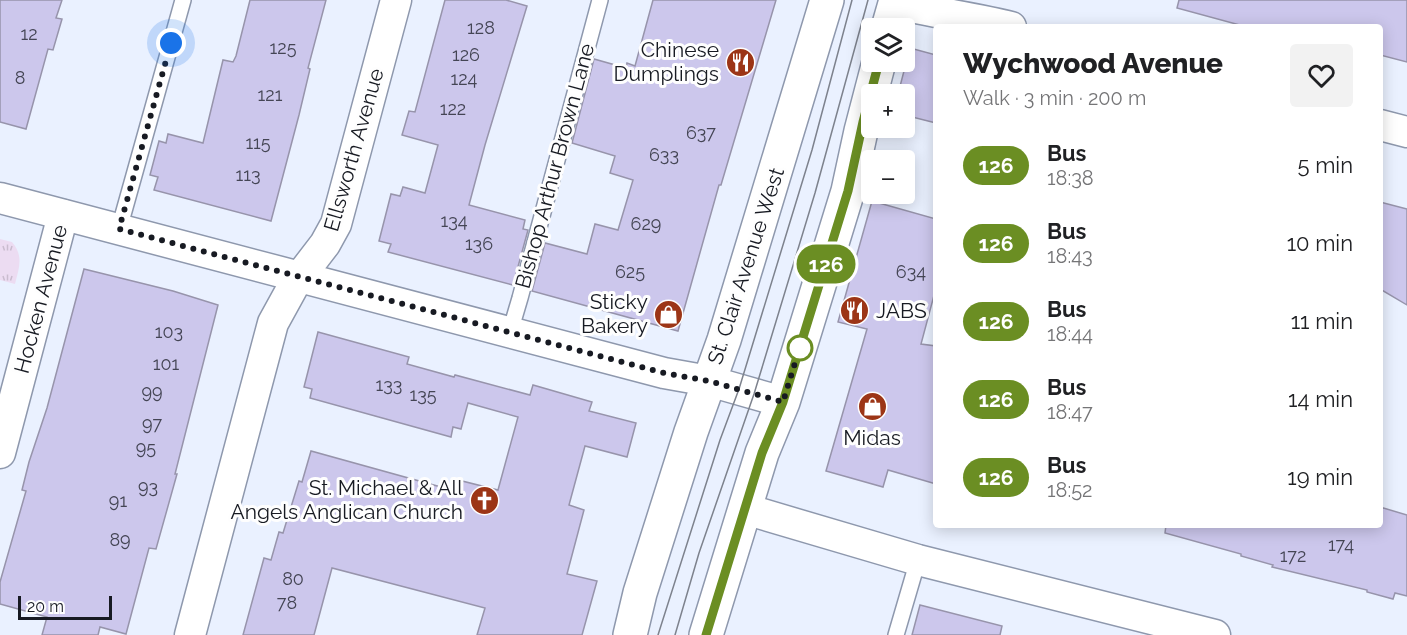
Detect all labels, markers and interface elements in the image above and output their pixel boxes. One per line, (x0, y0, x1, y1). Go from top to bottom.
house number: 128 (467, 17, 495, 38)
map controls (861, 18, 915, 204)
button: layers (861, 18, 915, 72)
house number: 12 (20, 23, 38, 44)
your location (156, 28, 186, 58)
house number: 125 (270, 37, 297, 58)
place label: Chinese Dumplings (614, 37, 719, 86)
street label: Bishop Arthur Brown Lane (510, 41, 599, 291)
house number: 126 (452, 44, 480, 65)
button: heart (1290, 44, 1353, 107)
restaurant icon: Chinese Dumplings (724, 46, 756, 78)
text: Wychwood Avenue (963, 47, 1223, 80)
street label: Ellsworth Avenue (318, 65, 389, 234)
house number: 8 (15, 67, 25, 88)
house number: 124 (451, 68, 478, 89)
house number: 121 (258, 84, 283, 105)
button: + (861, 84, 915, 138)
text: Walk · 3 min · 200 m (963, 86, 1146, 110)
house number: 122 (440, 98, 466, 119)
house number: 637 (686, 122, 716, 143)
house number: 115 (245, 132, 271, 153)
text: Bus (1047, 140, 1086, 166)
house number: 633 (649, 144, 679, 165)
button: − (861, 150, 915, 204)
text: 5 min (1298, 152, 1353, 178)
text: 126 (979, 153, 1013, 178)
house number: 113 (235, 164, 261, 185)
street label: St. Clair Avenue West (702, 164, 789, 367)
text: 18:38 (1047, 166, 1094, 190)
house number: 134 (440, 210, 468, 231)
house number: 629 (631, 213, 661, 234)
text: Bus (1047, 218, 1086, 244)
street label: Hocken Avenue (9, 222, 72, 376)
text: 10 min (1287, 230, 1353, 256)
text: 126 (979, 231, 1013, 256)
house number: 136 (465, 233, 493, 254)
line badge: 126 (792, 244, 860, 284)
text: 18:43 (1047, 244, 1093, 268)
text: 126 (809, 252, 843, 277)
house number: 625 (615, 261, 645, 282)
house number: 634 (896, 261, 926, 282)
place label: Sticky Bakery (581, 289, 648, 338)
restaurant icon: JABS (839, 295, 871, 327)
text: Bus (1047, 296, 1086, 322)
shop icon: Sticky Bakery (653, 298, 685, 330)
place label: JABS (876, 298, 927, 323)
text: 11 min (1291, 308, 1353, 334)
text: 126 (979, 309, 1013, 334)
house number: 103 (155, 321, 183, 342)
text: 18:44 (1047, 322, 1093, 346)
unlabelled marker (787, 335, 813, 361)
house number: 101 (153, 353, 180, 374)
house number: 133 (376, 374, 402, 395)
text: Bus (1047, 374, 1086, 400)
house number: 99 (141, 381, 163, 402)
house number: 135 (409, 384, 437, 405)
text: 14 min (1288, 386, 1353, 412)
text: 126 (979, 387, 1013, 412)
shop icon: Midas (856, 391, 888, 423)
text: 18:47 (1047, 400, 1093, 424)
house number: 97 (142, 413, 162, 434)
place label: Midas (843, 425, 901, 450)
house number: 95 (136, 437, 156, 458)
text: Bus (1047, 452, 1086, 478)
text: 19 min (1287, 464, 1353, 490)
text: 126 (979, 465, 1013, 490)
place label: St. Michael & All Angels Anglican Church (230, 475, 463, 524)
house number: 93 (138, 476, 158, 497)
text: 18:52 (1047, 478, 1093, 502)
church icon: St. Michael & All Angels Anglican Church (468, 484, 500, 516)
house number: 91 (109, 490, 127, 511)
house number: 89 (109, 529, 131, 550)
house number: 174 (1328, 534, 1354, 555)
house number: 172 (1280, 545, 1306, 566)
house number: 80 (282, 568, 304, 589)
house number: 78 (277, 592, 297, 613)
scale bar (18, 593, 112, 620)
text: 20 m (27, 597, 64, 616)

